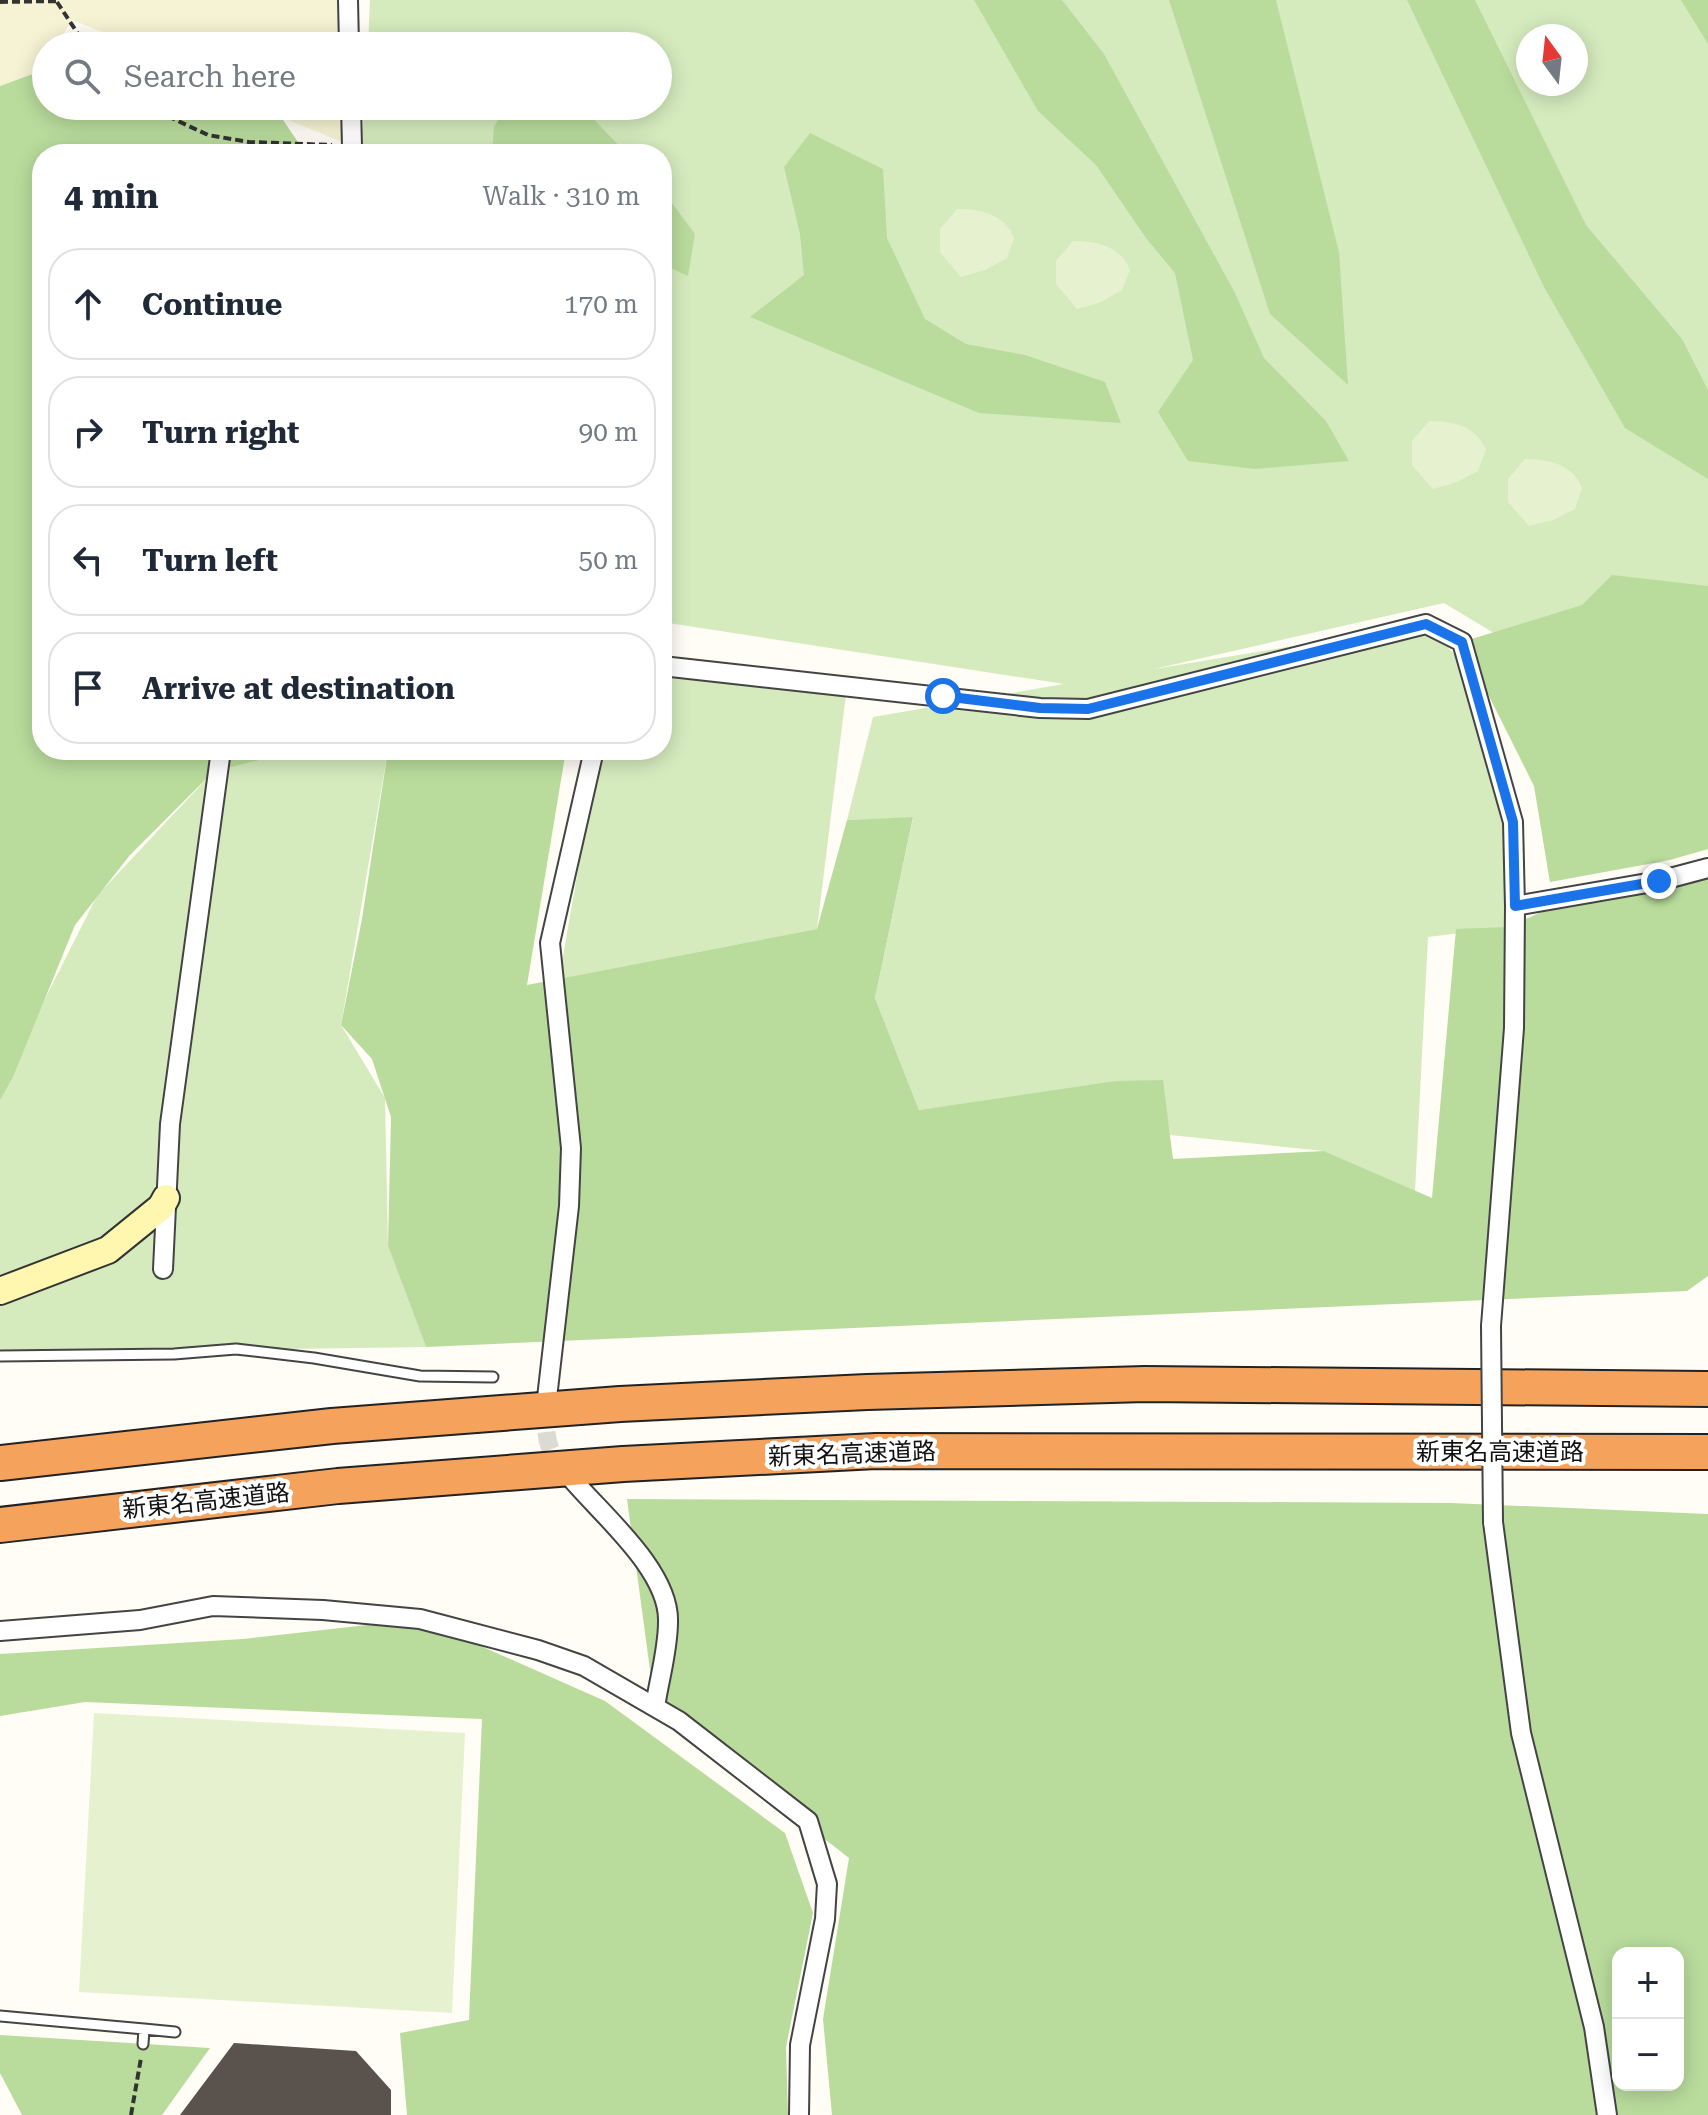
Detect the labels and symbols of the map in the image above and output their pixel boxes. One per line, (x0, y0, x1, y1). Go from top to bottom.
north arrow (1516, 24, 1588, 96)
route start (925, 678, 961, 714)
route end (1641, 863, 1677, 899)
street label: 新東名高速道路 (768, 1437, 936, 1471)
street label: 新東名高速道路 (1416, 1438, 1584, 1466)
street label: 新東名高速道路 (121, 1478, 291, 1524)

